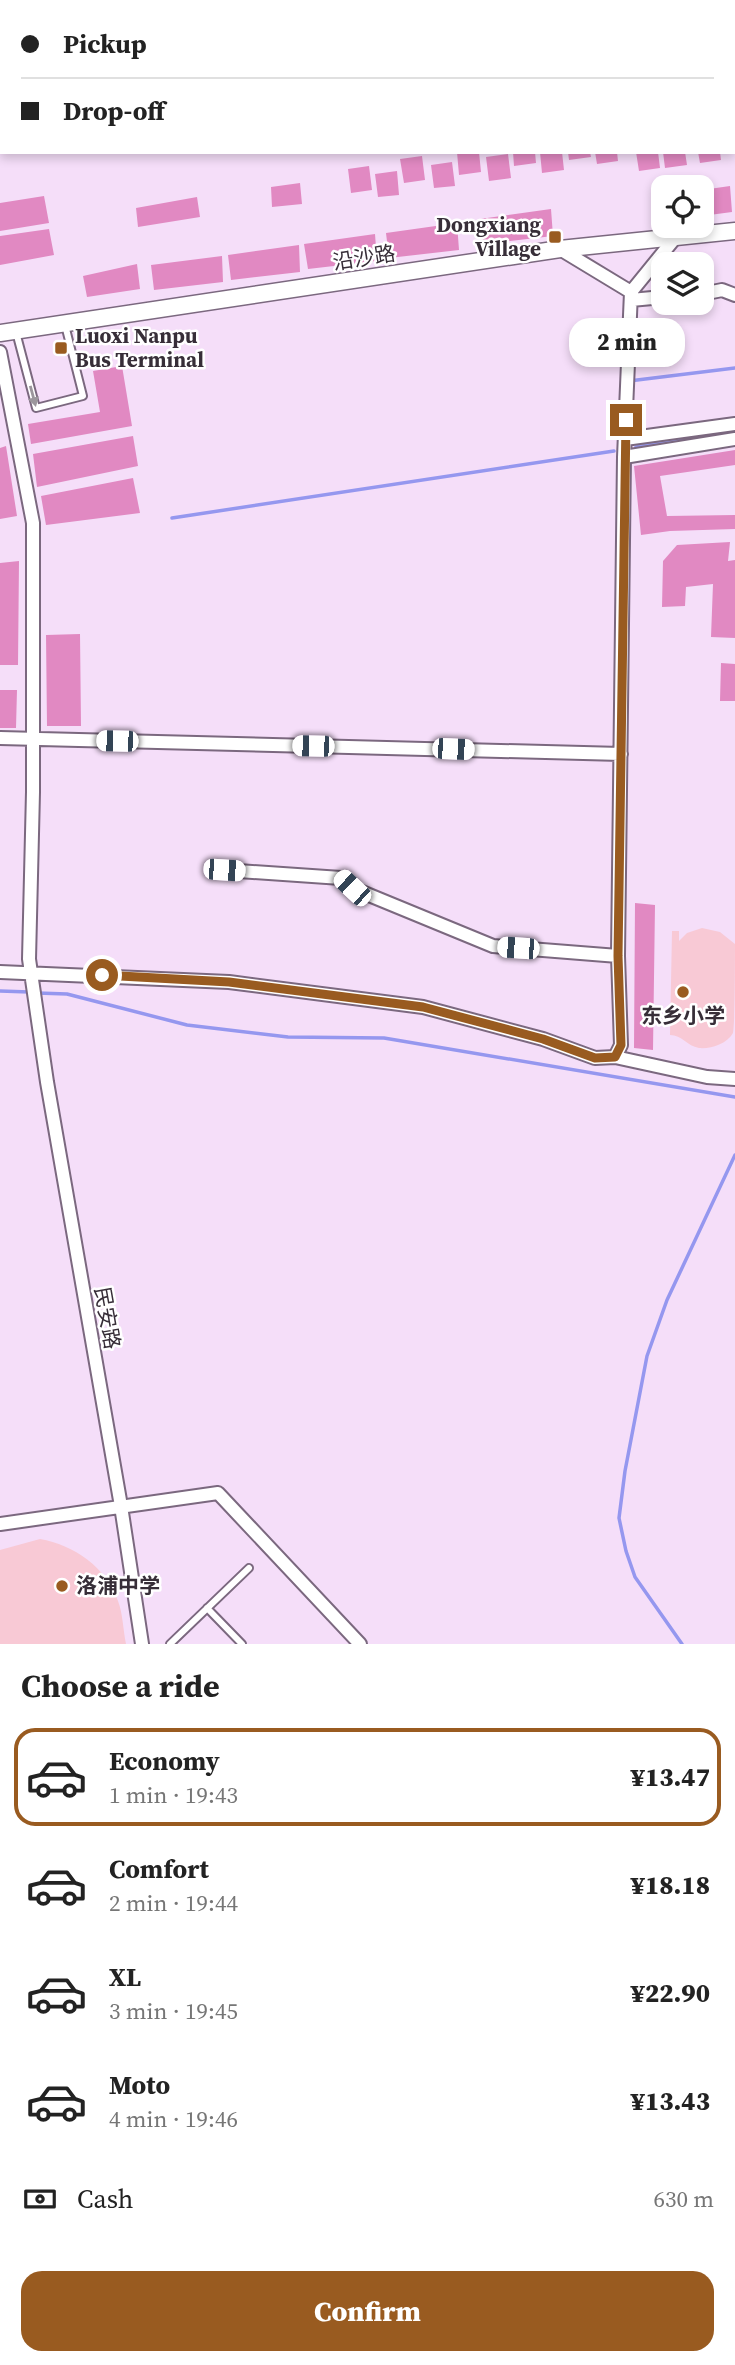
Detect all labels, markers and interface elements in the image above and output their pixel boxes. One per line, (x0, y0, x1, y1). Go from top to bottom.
text: Pickup (63, 26, 147, 62)
text: Drop-off (63, 93, 165, 129)
map controls (651, 175, 714, 315)
button: locate (651, 175, 714, 238)
place label: Dongxiang Village (436, 210, 542, 263)
marker: Dongxiang Village (547, 229, 563, 245)
street label: 沿沙路 (331, 238, 397, 277)
button: layers (651, 252, 714, 315)
callout: 2 min (568, 318, 684, 368)
place label: Luoxi Nanpu Bus Terminal (75, 321, 204, 374)
text: 2 min (597, 326, 657, 358)
marker: Luoxi Nanpu Bus Terminal (53, 340, 69, 356)
one-way arrow (28, 386, 39, 408)
route end (610, 404, 642, 436)
car (96, 730, 139, 752)
car (292, 735, 335, 757)
car (432, 738, 475, 760)
car (203, 858, 246, 882)
car (330, 866, 375, 910)
car (497, 936, 540, 960)
route start (86, 959, 118, 991)
marker: 东乡小学 (675, 984, 691, 1000)
place label: 东乡小学 (641, 1001, 725, 1030)
street label: 民安路 (88, 1284, 127, 1351)
place label: 洛浦中学 (76, 1571, 160, 1600)
marker: 洛浦中学 (54, 1578, 70, 1594)
text: Choose a ride (21, 1664, 220, 1708)
text: Economy (109, 1743, 220, 1779)
icon: car (25, 1746, 88, 1809)
text: ¥13.47 (631, 1759, 710, 1795)
text: 1 min · 19:43 (109, 1779, 238, 1811)
text: Comfort (109, 1851, 209, 1887)
icon: car (25, 1854, 88, 1917)
text: ¥18.18 (631, 1867, 710, 1903)
text: 2 min · 19:44 (109, 1887, 238, 1919)
text: XL (109, 1959, 141, 1995)
icon: car (25, 1962, 88, 2025)
text: ¥22.90 (631, 1975, 710, 2011)
text: 3 min · 19:45 (109, 1995, 238, 2027)
text: Moto (109, 2067, 170, 2103)
icon: car (25, 2070, 88, 2133)
text: ¥13.43 (631, 2083, 710, 2119)
text: 4 min · 19:46 (109, 2103, 238, 2135)
icon: cash (21, 2180, 59, 2218)
text: Cash (77, 2181, 133, 2217)
text: 630 m (653, 2183, 714, 2215)
button: Confirm (21, 2271, 714, 2351)

